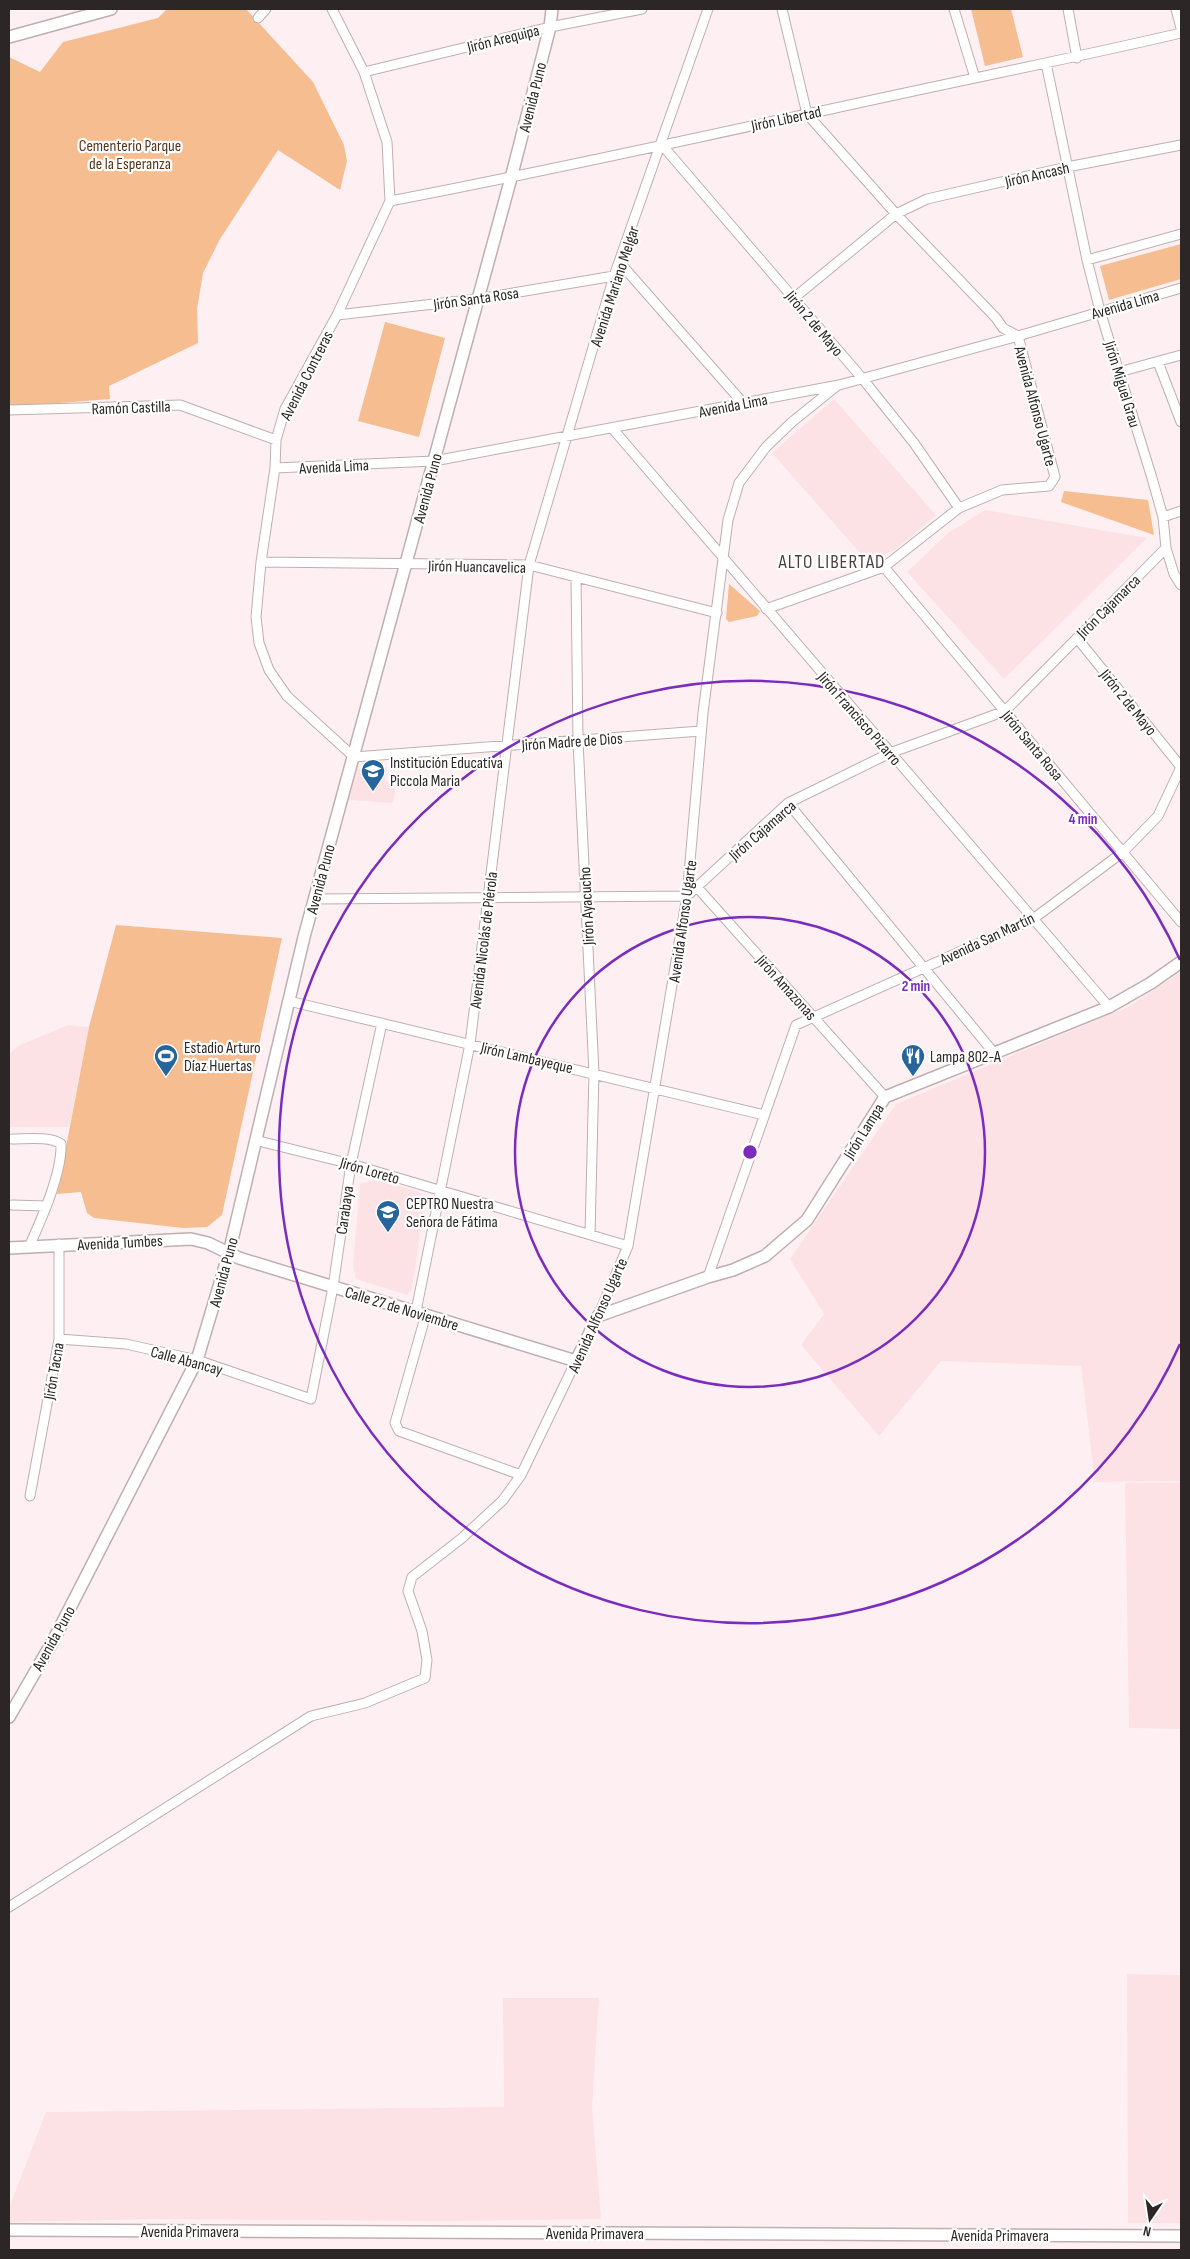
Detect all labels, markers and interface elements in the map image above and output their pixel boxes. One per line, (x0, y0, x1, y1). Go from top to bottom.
street label: Jirón Arequipa (464, 21, 541, 58)
street label: Avenida Puno (515, 60, 551, 135)
street label: Jirón Libertad (749, 103, 823, 136)
park label: Cementerio Parque de la Esperanza (79, 137, 181, 174)
street label: Jirón Ancash (1002, 159, 1071, 192)
street label: Avenida Mariano Melgar (587, 223, 644, 350)
street label: Jirón Santa Rosa (431, 284, 520, 315)
street label: Jirón 2 de Mayo (780, 287, 847, 361)
street label: Avenida Lima (1088, 287, 1162, 324)
street label: Avenida Contreras (276, 328, 338, 424)
street label: Jirón Miguel Grau (1099, 338, 1144, 430)
street label: Avenida Alfonso Ugarte (1009, 343, 1060, 468)
street label: Avenida Lima (696, 390, 769, 423)
street label: Ramón Castilla (91, 398, 171, 419)
street label: Avenida Puno (410, 452, 447, 526)
street label: Avenida Lima (298, 456, 369, 479)
district label: ALTO LIBERTAD (778, 551, 885, 574)
street label: Jirón Huancavelica (427, 557, 526, 578)
street label: Jirón Cajamarca (1072, 571, 1145, 644)
street label: Jirón 2 de Mayo (1095, 665, 1160, 740)
street label: Jirón Francisco Pizarro (812, 668, 905, 770)
street label: Jirón Santa Rosa (996, 706, 1067, 785)
street label: Jirón Madre de Dios (520, 729, 623, 756)
place label: Institución Educativa Piccola Maria (390, 754, 503, 791)
school or university icon: Institución Educativa Piccola Maria (360, 758, 386, 792)
street label: Jirón Cajamarca (725, 797, 800, 866)
text: 4 min (1069, 810, 1097, 829)
street label: Avenida Puno (303, 843, 340, 917)
street label: Avenida Alfonso Ugarte (665, 859, 701, 985)
street label: Jirón Ayacucho (576, 866, 599, 947)
street label: Avenida Nicolás de Piérola (467, 871, 502, 1011)
street label: Avenida San Martín (937, 909, 1038, 970)
street label: Jirón Amazonas (751, 951, 820, 1025)
text: 2 min (902, 977, 930, 996)
street label: Jirón Lambayeque (478, 1038, 575, 1078)
place label: Estadio Arturo Díaz Huertas (184, 1039, 261, 1076)
sports icon: Estadio Arturo Díaz Huertas (153, 1043, 179, 1077)
restaurant icon: Lampa 802-A (900, 1043, 926, 1077)
place label: Lampa 802-A (930, 1048, 1001, 1067)
street label: Jirón Lampa (839, 1101, 889, 1164)
centre of rings (741, 1143, 759, 1161)
street label: Jirón Loreto (337, 1154, 402, 1189)
street label: Carabaya (333, 1185, 358, 1236)
place label: CEPTRO Nuestra Señora de Fátima (406, 1195, 498, 1232)
school or university icon: CEPTRO Nuestra Señora de Fátima (375, 1199, 401, 1233)
street label: Avenida Tumbes (76, 1232, 164, 1255)
street label: Avenida Puno (206, 1236, 243, 1310)
street label: Avenida Alfonso Ugarte (564, 1255, 632, 1377)
street label: Calle 27 de Noviembre (342, 1283, 461, 1336)
street label: Jirón Tacna (40, 1341, 69, 1402)
street label: Calle Abancay (149, 1343, 225, 1380)
street label: Avenida Puno (28, 1603, 80, 1675)
north arrow (1125, 2194, 1175, 2244)
text: N (1142, 2222, 1153, 2240)
street label: Avenida Primavera (140, 2223, 239, 2242)
street label: Avenida Primavera (545, 2225, 644, 2244)
street label: Avenida Primavera (950, 2227, 1049, 2246)

